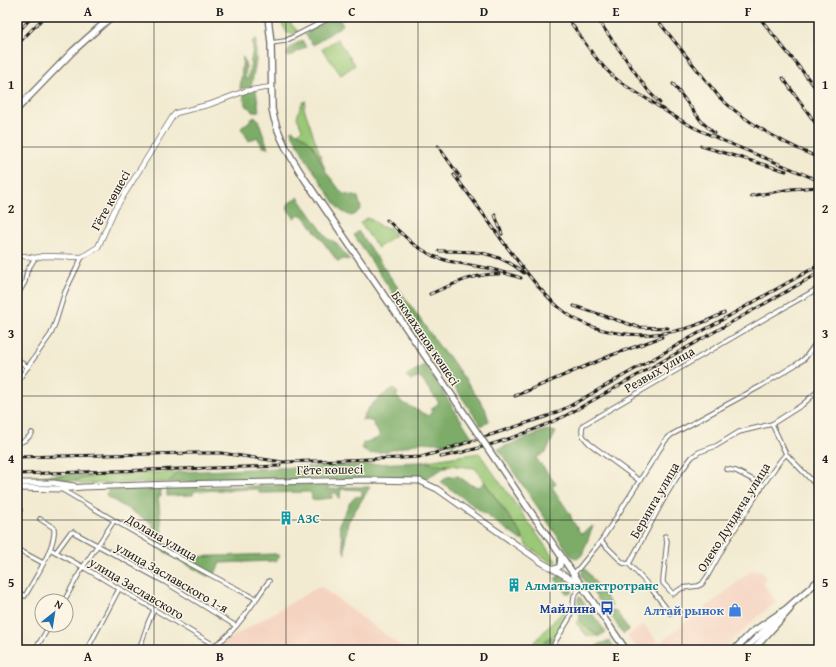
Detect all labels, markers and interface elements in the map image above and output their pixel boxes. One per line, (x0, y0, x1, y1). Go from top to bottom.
text: A (84, 2, 93, 21)
text: B (216, 2, 224, 21)
text: C (348, 2, 356, 21)
text: D (480, 2, 488, 21)
text: E (613, 2, 620, 21)
text: F (745, 2, 752, 21)
text: 1 (8, 75, 14, 94)
text: 1 (822, 75, 828, 94)
street label: Гёте көшесі (86, 166, 135, 234)
text: 2 (8, 199, 15, 218)
text: 2 (822, 199, 829, 218)
street label: Бекмаханов көшесі (387, 287, 465, 390)
text: 3 (8, 324, 14, 343)
text: 3 (822, 324, 828, 343)
street label: Резвых улица (620, 341, 699, 397)
text: 4 (8, 449, 15, 468)
text: 4 (822, 449, 829, 468)
street label: Беринга улица (625, 458, 684, 542)
street label: Олеко Дундича улица (692, 458, 775, 576)
street label: Гёте көшесі (297, 459, 364, 480)
street label: Долана улица (122, 509, 202, 566)
place label: АЗС (297, 509, 320, 528)
building icon: АЗС (278, 510, 294, 526)
street label: улица Заславского 1-я (113, 538, 231, 616)
street label: улица Заславского (87, 554, 187, 622)
text: 5 (8, 573, 15, 592)
text: 5 (822, 573, 829, 592)
place label: Алматыэлектротранс (525, 576, 659, 595)
building icon: Алматыэлектротранс (506, 577, 522, 593)
north arrow (34, 593, 74, 633)
text: N (52, 596, 67, 613)
place label: Майлина (540, 599, 596, 618)
bus stop icon: Майлина (599, 600, 615, 616)
place label: Алтай рынок (644, 601, 725, 620)
shop icon: Алтай рынок (727, 602, 743, 618)
text: A (84, 647, 93, 666)
text: B (216, 647, 224, 666)
text: C (348, 647, 356, 666)
text: D (480, 647, 488, 666)
text: E (613, 647, 620, 666)
text: F (745, 647, 752, 666)

